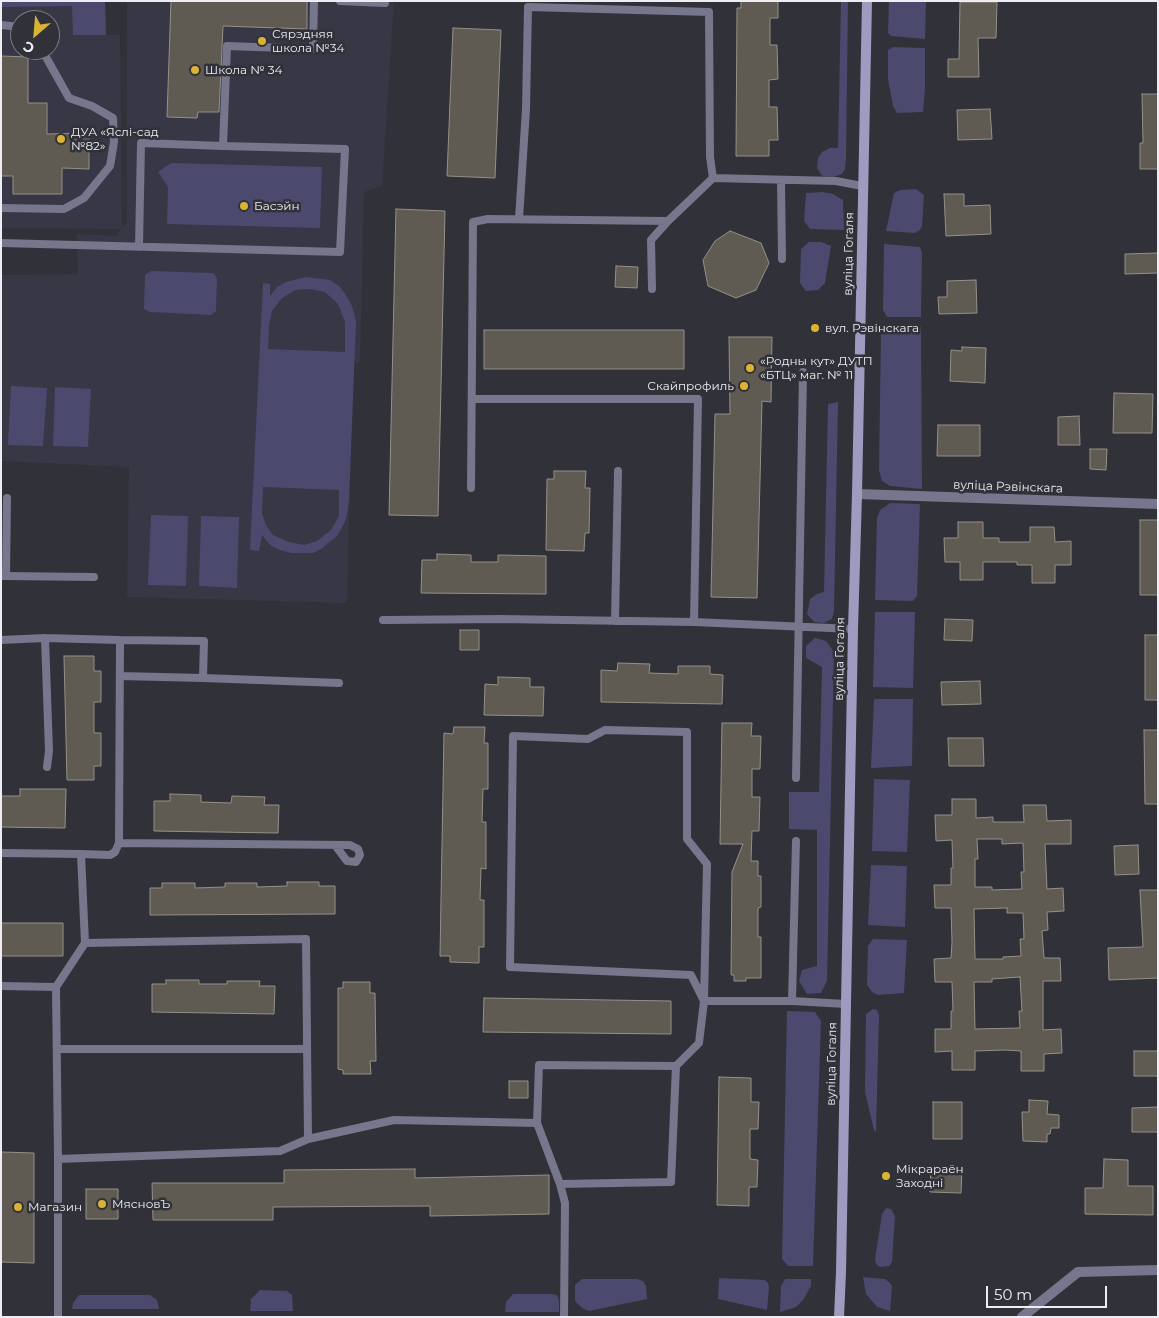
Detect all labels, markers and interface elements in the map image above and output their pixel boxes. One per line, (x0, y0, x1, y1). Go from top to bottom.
north arrow (10, 10, 60, 60)
place label: Сярэдняя школа №34 (272, 27, 344, 55)
marker: Сярэдняя школа №34 (256, 35, 268, 47)
text: С (20, 37, 37, 58)
place label: Школа № 34 (205, 63, 282, 77)
marker: Школа № 34 (189, 64, 201, 76)
place label: ДУА «Яслі-сад №82» (71, 125, 158, 153)
marker: ДУА «Яслі-сад №82» (55, 133, 67, 145)
place label: Басэйн (254, 199, 300, 213)
marker: Басэйн (238, 200, 250, 212)
street label: вуліца Гогаля (841, 212, 857, 296)
place label: вул. Рэвінскага (825, 321, 919, 335)
marker: вул. Рэвінскага (809, 322, 821, 334)
place label: «Родны кут» ДУТП «БТЦ» маг. № 11 (760, 354, 873, 382)
marker: «Родны кут» ДУТП «БТЦ» маг. № 11 (744, 362, 756, 374)
place label: Скайпрофиль (647, 379, 734, 393)
marker: Скайпрофиль (738, 380, 750, 392)
street label: вуліца Рэвінскага (953, 478, 1063, 496)
street label: вуліца Гогаля (832, 617, 848, 701)
street label: вуліца Гогаля (824, 1022, 840, 1106)
place label: Мікрараён Заходні (896, 1162, 964, 1190)
marker: Мікрараён Заходні (880, 1170, 892, 1182)
place label: МясновЪ (112, 1197, 170, 1211)
marker: МясновЪ (96, 1198, 108, 1210)
place label: Магазин (28, 1200, 82, 1214)
marker: Магазин (12, 1201, 24, 1213)
scale bar (989, 1276, 1110, 1308)
text: 50 m (994, 1285, 1032, 1304)

